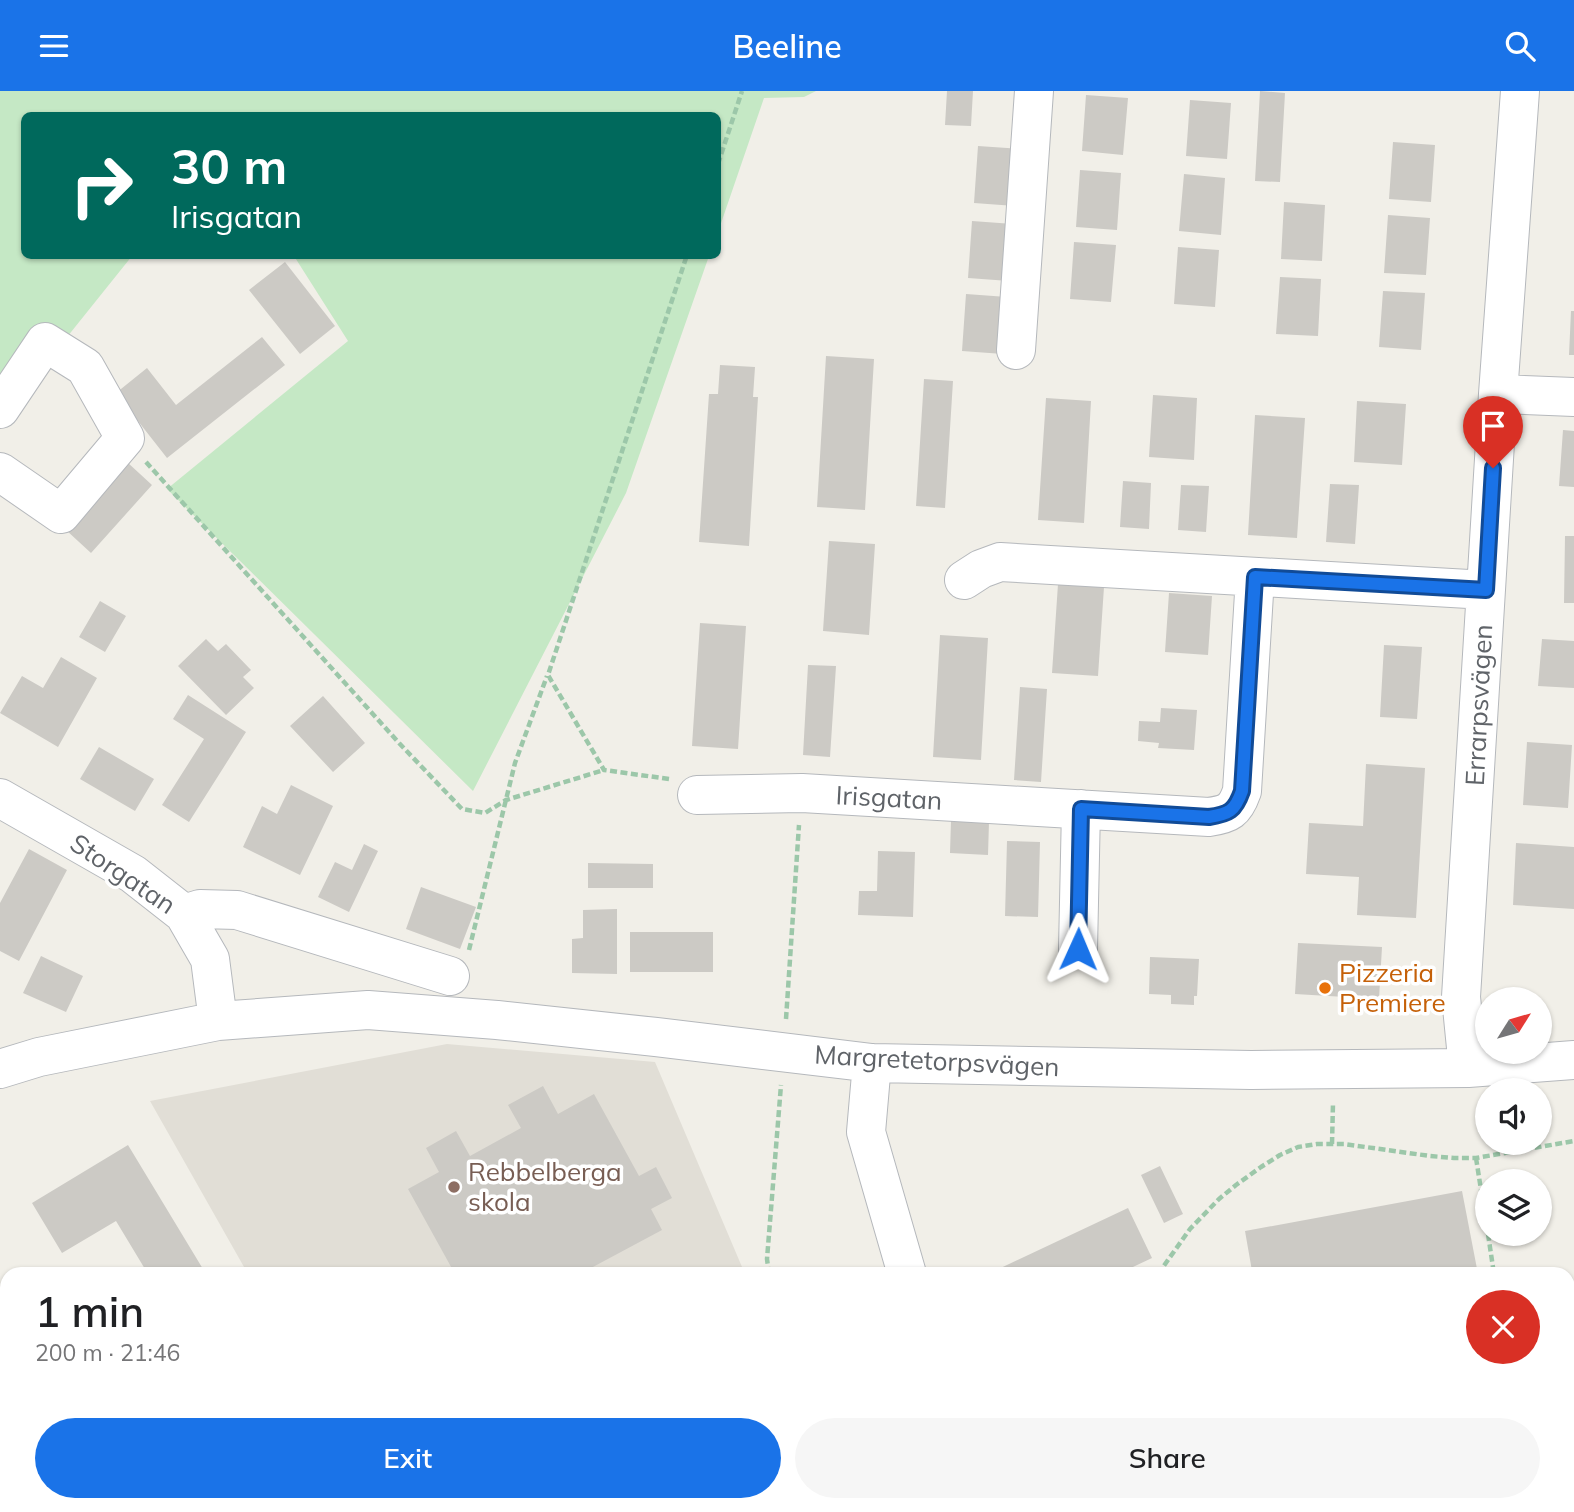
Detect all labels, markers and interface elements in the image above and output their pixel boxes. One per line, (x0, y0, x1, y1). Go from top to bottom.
text: Beeline (732, 26, 842, 66)
icon: menu (35, 27, 73, 65)
icon: search (1501, 27, 1539, 65)
text: 30 m (171, 135, 287, 196)
icon: right (56, 140, 147, 231)
text: Irisgatan (171, 196, 302, 236)
pin (1463, 396, 1523, 468)
icon: arrive (1474, 407, 1512, 445)
street label: Errarpsvägen (1458, 623, 1499, 787)
street label: Irisgatan (835, 778, 943, 817)
street label: Storgatan (64, 826, 182, 921)
position arrow (1041, 912, 1115, 986)
place label: Pizzeria Premiere (1339, 956, 1446, 1019)
marker: Pizzeria Premiere (1317, 980, 1333, 996)
north arrow (1475, 987, 1552, 1064)
map controls (1475, 987, 1552, 1246)
street label: Margretetorpsvägen (814, 1038, 1060, 1083)
button: sound (1475, 1078, 1552, 1155)
place label: Rebbelberga skola (468, 1155, 622, 1218)
button: layers (1475, 1169, 1552, 1246)
marker: Rebbelberga skola (446, 1179, 462, 1195)
text: 1 min (35, 1285, 144, 1338)
button: close (1466, 1290, 1540, 1364)
text: 200 m · 21:46 (35, 1338, 180, 1367)
button: Exit (35, 1418, 781, 1498)
button: Share (795, 1418, 1540, 1498)

